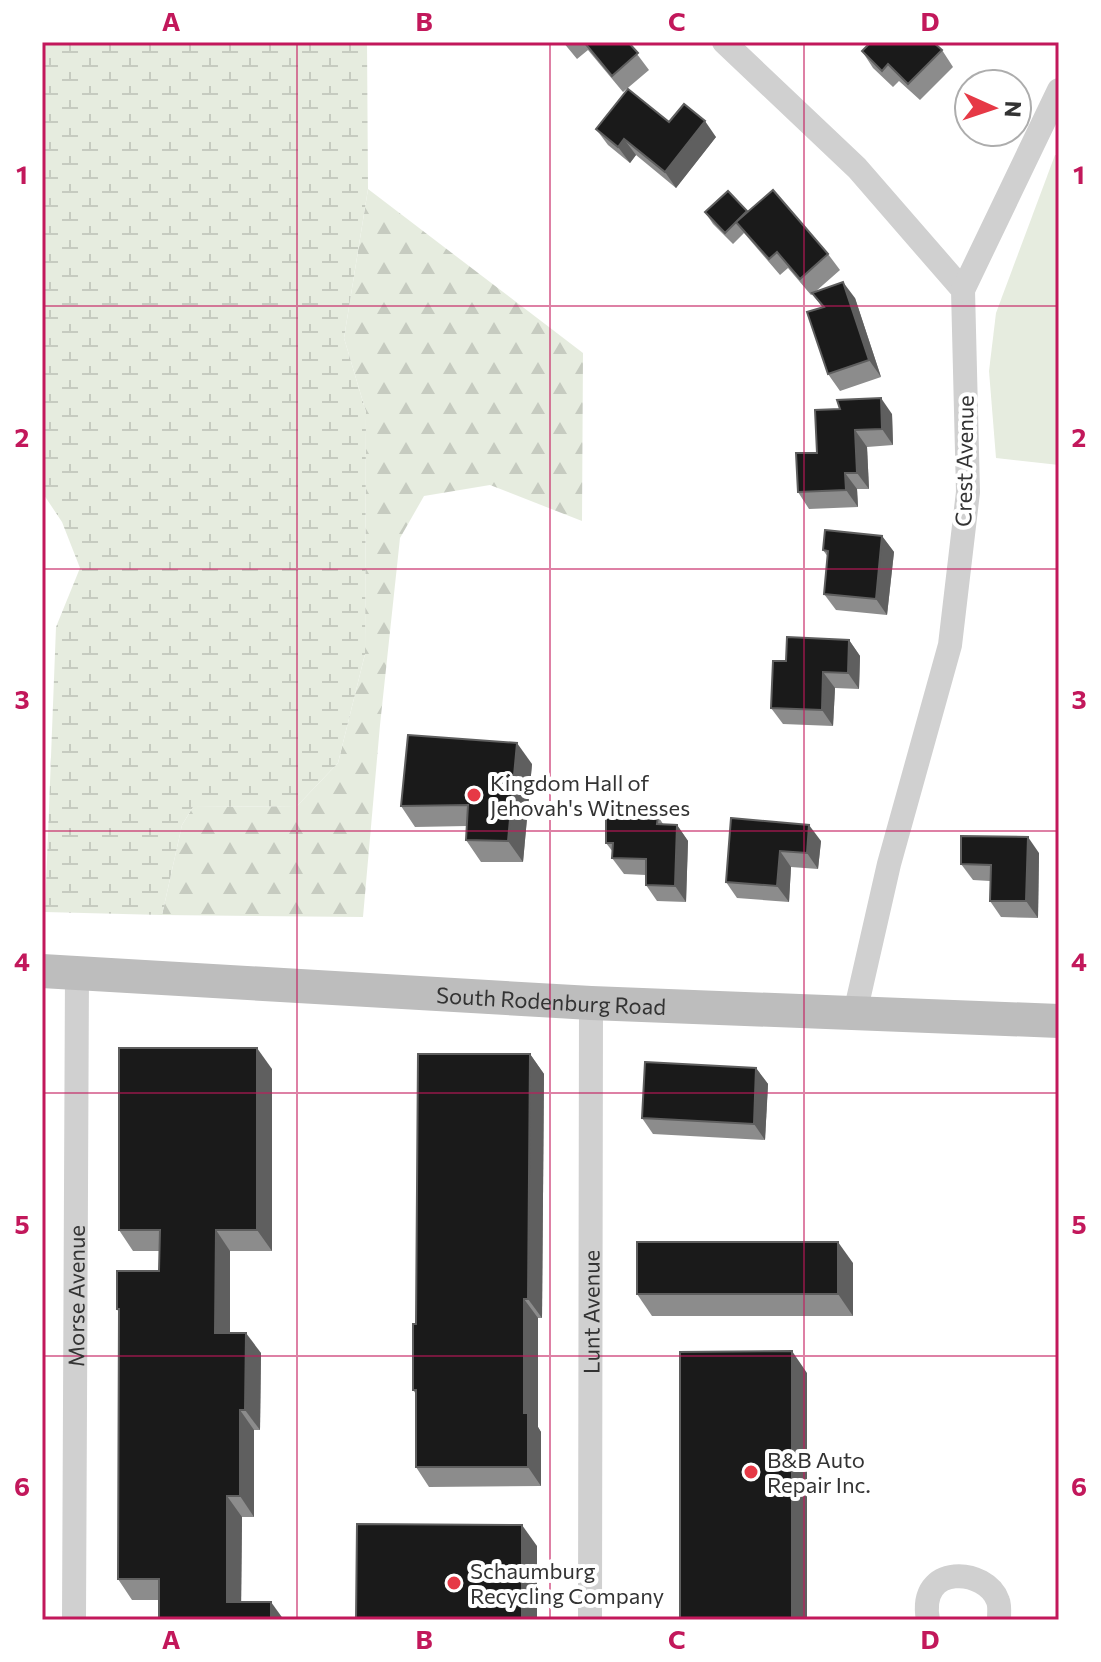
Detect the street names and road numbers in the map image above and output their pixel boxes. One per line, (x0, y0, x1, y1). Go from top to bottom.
street label: Crest Avenue (949, 395, 979, 527)
street label: South Rodenburg Road (436, 981, 667, 1019)
street label: Morse Avenue (62, 1225, 89, 1367)
street label: Lunt Avenue (577, 1250, 604, 1374)

